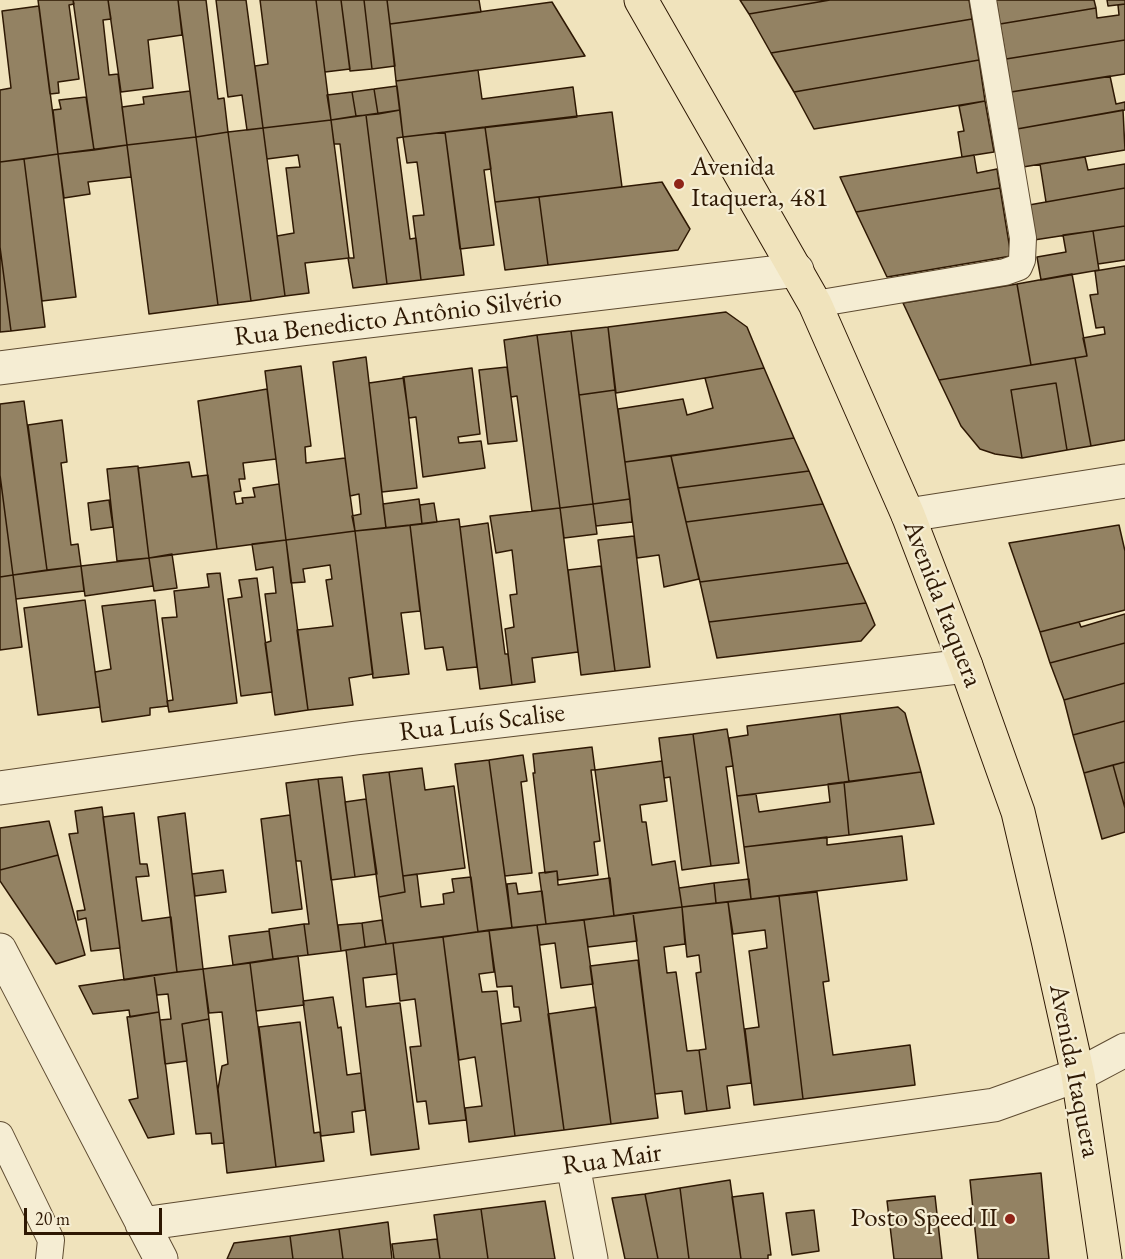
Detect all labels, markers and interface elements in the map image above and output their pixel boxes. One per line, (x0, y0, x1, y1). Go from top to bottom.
place label: Avenida Itaquera, 481 (691, 152, 829, 215)
marker: Avenida Itaquera, 481 (672, 177, 686, 191)
street label: Rua Benedicto Antônio Silvério (232, 282, 564, 354)
street label: Avenida Itaquera (895, 516, 989, 692)
street label: Rua Luís Scalise (397, 697, 567, 749)
street label: Avenida Itaquera (1041, 981, 1107, 1161)
street label: Rua Mair (560, 1137, 664, 1183)
scale bar (27, 1196, 165, 1234)
place label: Posto Speed II (851, 1203, 998, 1235)
text: 20 m (35, 1207, 70, 1230)
marker: Posto Speed II (1003, 1212, 1017, 1226)

